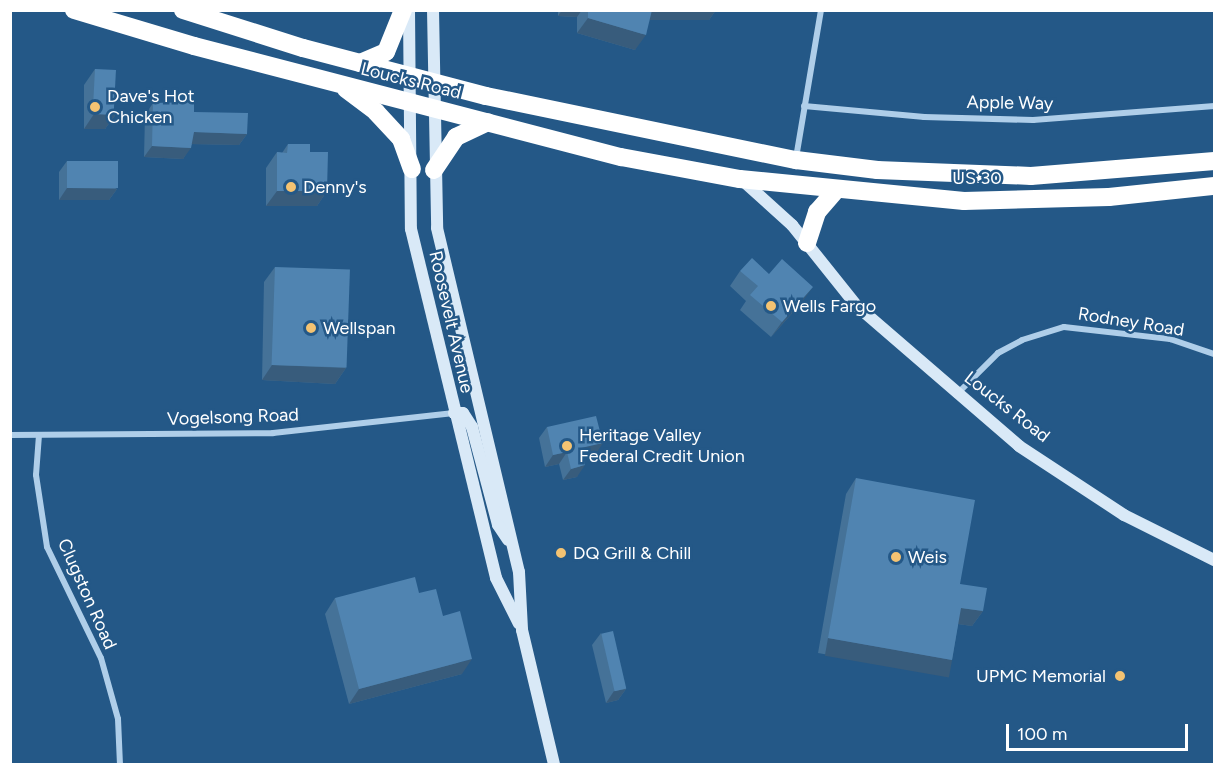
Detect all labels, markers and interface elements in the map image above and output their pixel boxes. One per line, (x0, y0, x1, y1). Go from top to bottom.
street label: Loucks Road (359, 58, 463, 104)
place label: Dave's Hot Chicken (107, 86, 195, 128)
street label: Apple Way (966, 91, 1054, 115)
marker: Dave's Hot Chicken (88, 100, 102, 114)
street label: US 30 (952, 167, 1002, 189)
place label: Denny's (303, 176, 367, 198)
marker: Denny's (284, 180, 298, 194)
street label: Roosevelt Avenue (424, 249, 478, 395)
place label: Wells Fargo (783, 295, 876, 317)
marker: Wells Fargo (764, 299, 778, 313)
street label: Rodney Road (1076, 303, 1186, 341)
place label: Wellspan (323, 317, 396, 339)
marker: Wellspan (304, 321, 318, 335)
street label: Loucks Road (960, 367, 1054, 447)
street label: Vogelsong Road (167, 404, 299, 430)
place label: Heritage Valley Federal Credit Union (579, 425, 745, 468)
marker: Heritage Valley Federal Credit Union (560, 439, 574, 453)
street label: Clugston Road (53, 535, 121, 653)
place label: DQ Grill & Chill (573, 542, 691, 564)
marker: DQ Grill & Chill (554, 546, 568, 560)
place label: Weis (908, 546, 947, 568)
marker: Weis (889, 550, 903, 564)
place label: UPMC Memorial (976, 665, 1106, 687)
marker: UPMC Memorial (1111, 667, 1129, 685)
scale bar (1009, 712, 1190, 750)
text: 100 m (1017, 723, 1067, 745)

